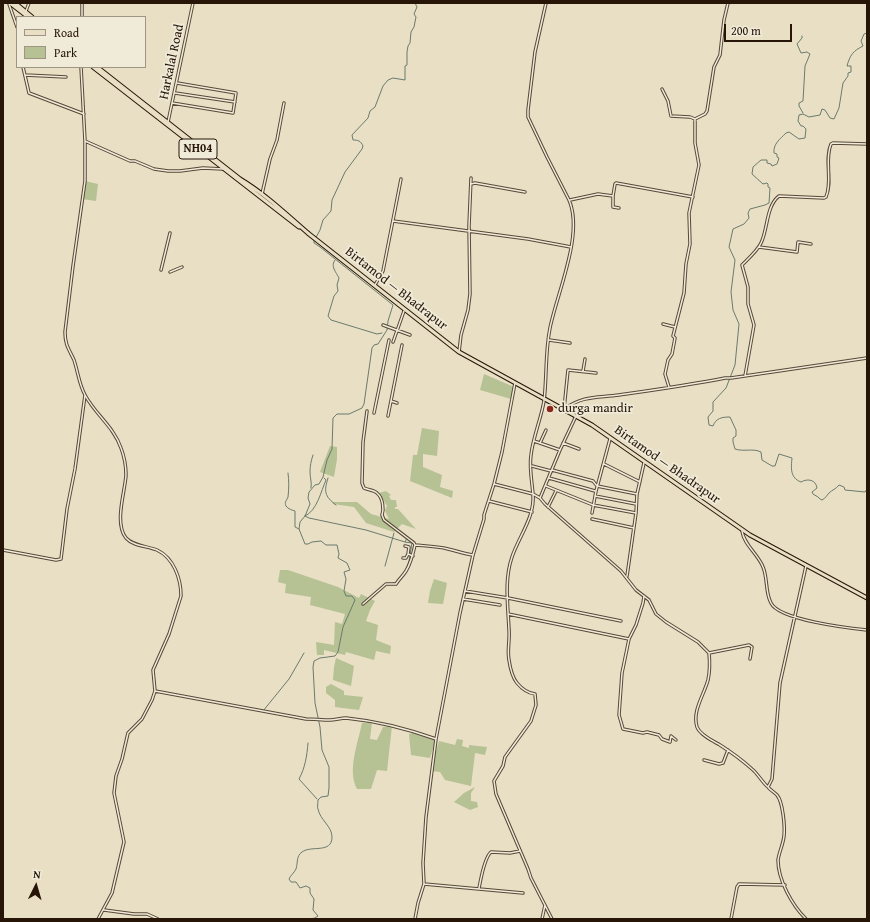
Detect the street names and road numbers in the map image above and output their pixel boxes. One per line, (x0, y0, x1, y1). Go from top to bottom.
street label: Harkalal Road (156, 23, 188, 101)
road number: NH04 (179, 139, 217, 159)
street label: Birtamod — Bhadrapur (342, 244, 450, 334)
street label: Birtamod — Bhadrapur (611, 423, 723, 507)

